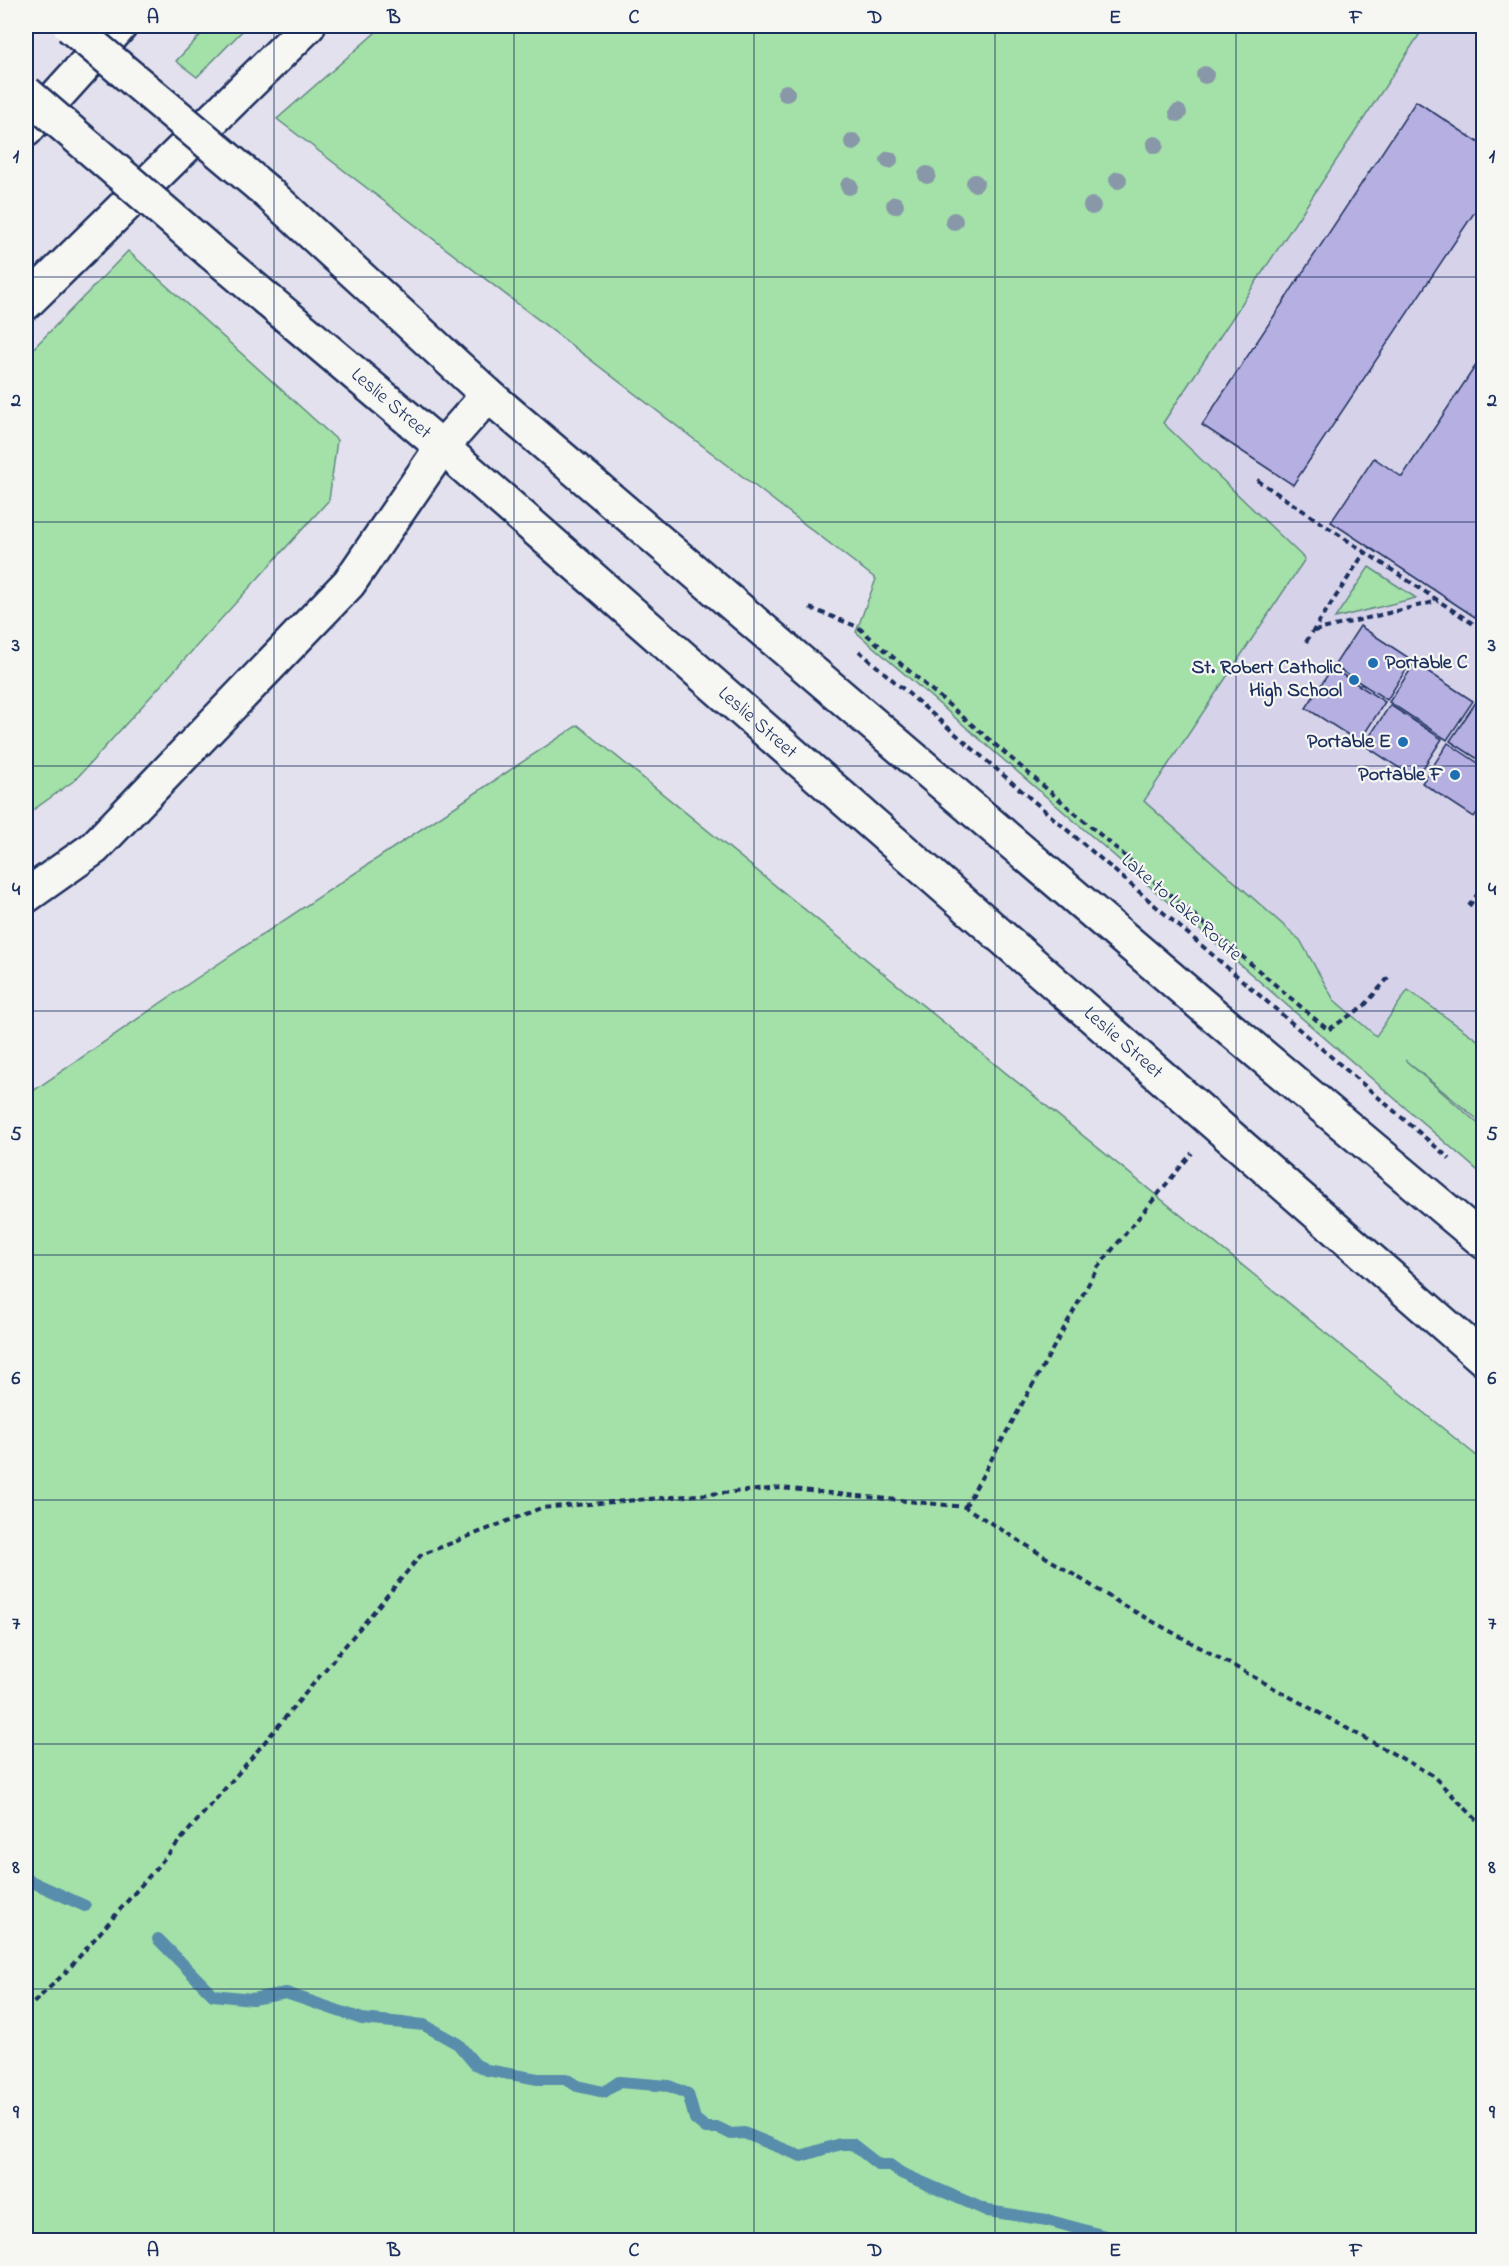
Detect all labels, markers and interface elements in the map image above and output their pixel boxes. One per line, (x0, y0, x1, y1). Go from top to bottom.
text: A (147, 4, 159, 33)
text: B (386, 4, 401, 33)
text: C (629, 4, 640, 33)
text: D (867, 4, 882, 33)
text: E (1109, 4, 1121, 33)
text: F (1349, 4, 1363, 33)
text: 1 (13, 143, 20, 172)
text: 1 (1489, 143, 1496, 172)
street label: Leslie Street (344, 361, 438, 447)
text: 2 (10, 387, 21, 416)
text: 2 (1486, 387, 1497, 416)
text: 3 (11, 632, 20, 661)
text: 3 (1487, 632, 1496, 661)
place label: Portable C (1385, 649, 1468, 678)
place label: St. Robert Catholic High School (1191, 654, 1343, 707)
marker: Portable C (1366, 656, 1380, 670)
marker: St. Robert Catholic High School (1347, 673, 1361, 687)
street label: Leslie Street (711, 680, 804, 766)
place label: Portable E (1307, 728, 1391, 757)
marker: Portable E (1396, 735, 1410, 749)
place label: Portable F (1358, 761, 1443, 790)
marker: Portable F (1448, 768, 1462, 782)
street label: Lake to Lake Route (1114, 847, 1248, 969)
text: 4 (12, 876, 21, 905)
text: 4 (1488, 876, 1497, 905)
street label: Leslie Street (1077, 1000, 1170, 1086)
text: 5 (10, 1121, 22, 1150)
text: 5 (1486, 1121, 1498, 1150)
text: 6 (12, 1365, 21, 1394)
text: 6 (1488, 1365, 1497, 1394)
text: 7 (12, 1610, 21, 1639)
text: 7 (1488, 1610, 1497, 1639)
text: 8 (11, 1854, 20, 1883)
text: 8 (1487, 1854, 1496, 1883)
text: 9 (12, 2099, 20, 2128)
text: 9 (1488, 2099, 1496, 2128)
text: A (147, 2237, 159, 2266)
text: B (386, 2237, 401, 2266)
text: C (629, 2237, 640, 2266)
text: D (867, 2237, 882, 2266)
text: E (1109, 2237, 1121, 2266)
text: F (1349, 2237, 1363, 2266)

